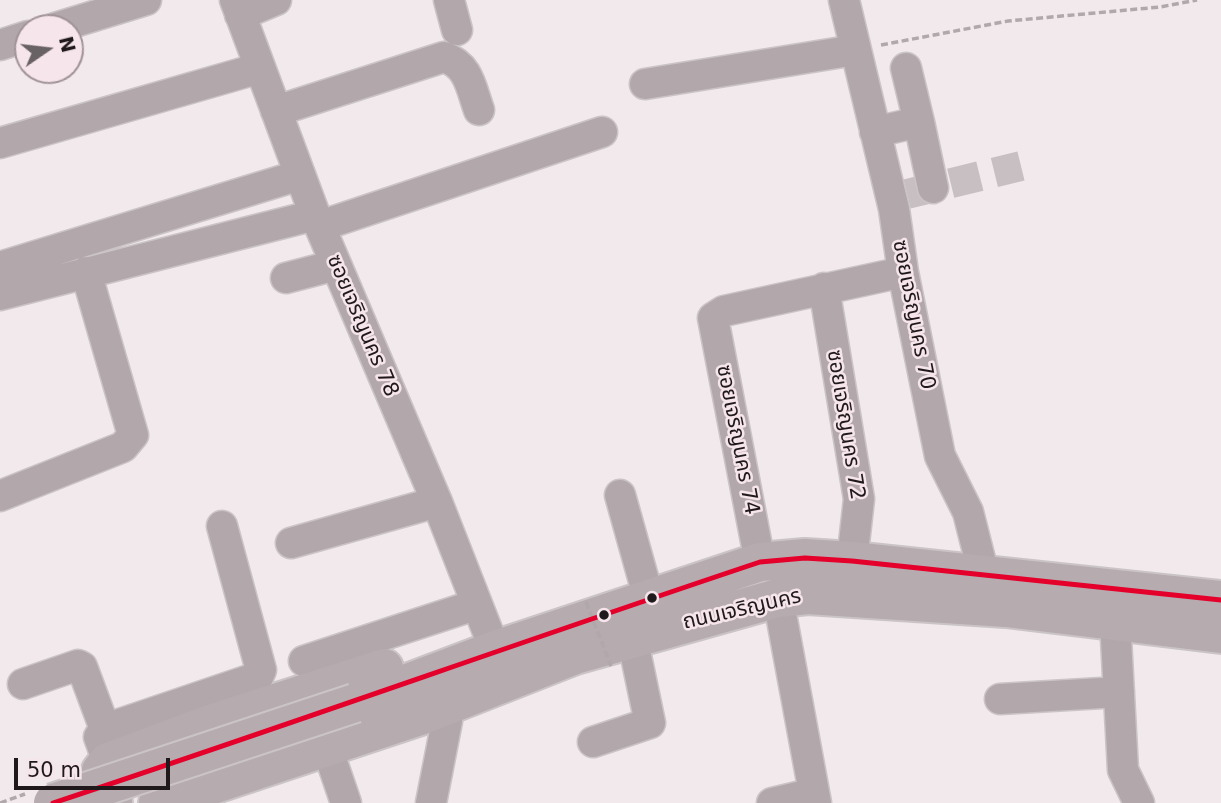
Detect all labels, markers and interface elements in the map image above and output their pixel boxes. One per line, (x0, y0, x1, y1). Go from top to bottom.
north arrow (14, 14, 84, 84)
text: N (55, 34, 80, 55)
street label: ซอยเจริญนคร 70 (886, 238, 940, 392)
street label: ซอยเจริญนคร 78 (321, 251, 403, 401)
street label: ซอยเจริญนคร 72 (821, 348, 869, 502)
street label: ซอยเจริญนคร 74 (710, 363, 764, 517)
street label: ถนนเจริญนคร (680, 584, 804, 636)
unlabelled marker (645, 591, 659, 605)
unlabelled marker (597, 608, 611, 622)
scale bar (18, 744, 173, 788)
text: 50 m (27, 758, 81, 782)

